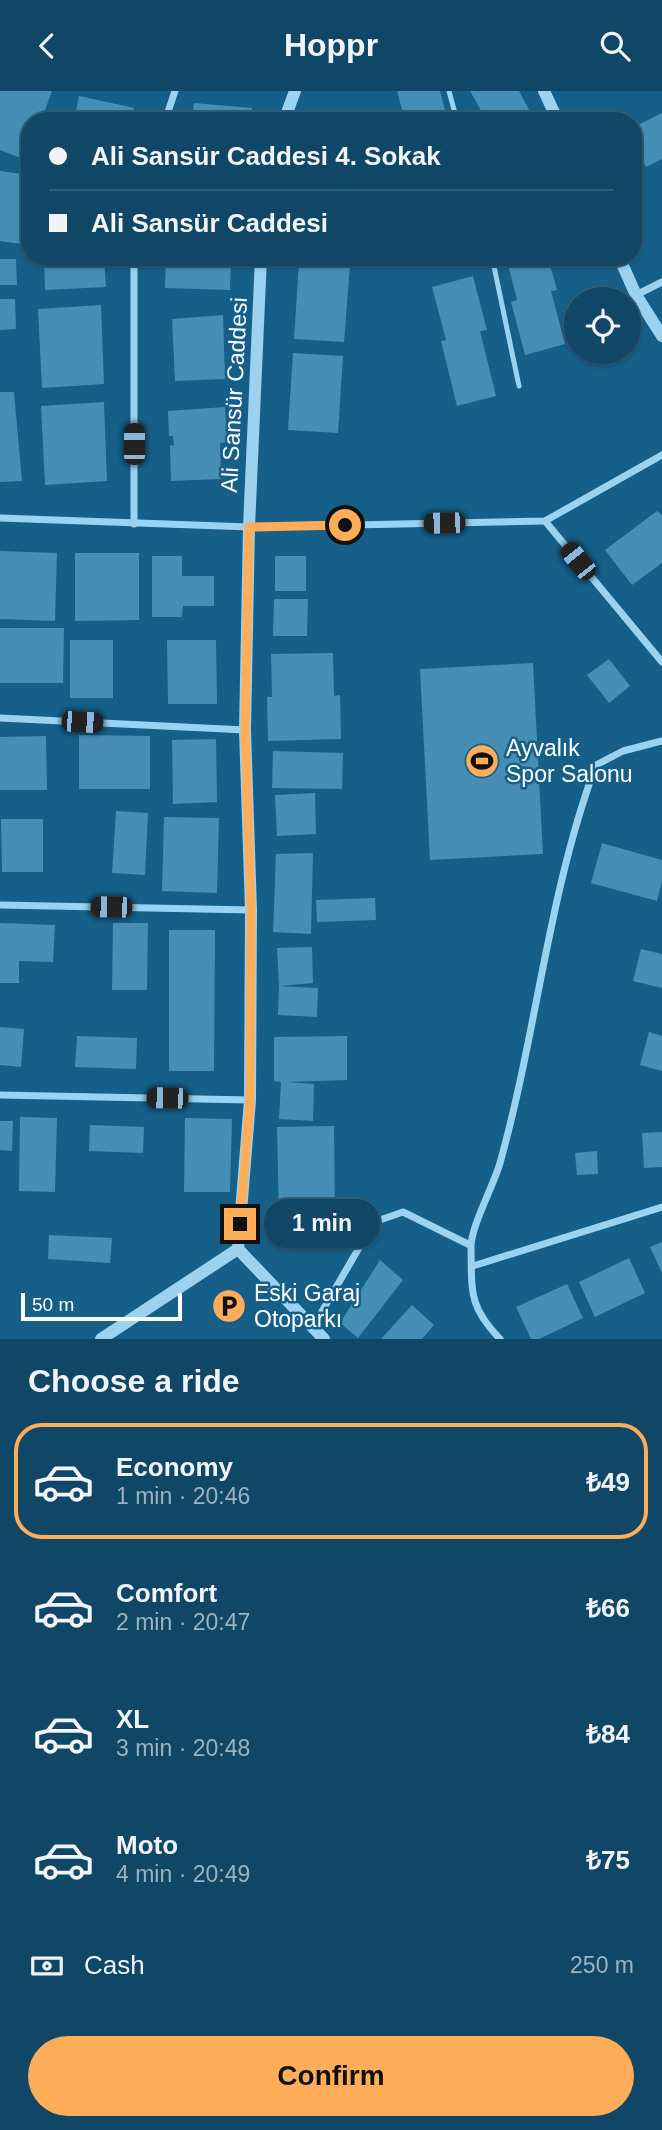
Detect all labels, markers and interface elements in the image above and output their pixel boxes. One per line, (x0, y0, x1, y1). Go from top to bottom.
icon: back (28, 27, 66, 65)
text: Hoppr (284, 27, 378, 63)
icon: search (596, 27, 634, 65)
text: Ali Sansür Caddesi 4. Sokak (91, 141, 441, 171)
text: Ali Sansür Caddesi (91, 208, 328, 238)
map controls (564, 287, 641, 364)
button: locate (564, 287, 641, 364)
street label: Ali Sansür Caddesi (216, 297, 252, 493)
car (124, 423, 145, 465)
route start (329, 509, 361, 541)
car (423, 512, 466, 534)
car (557, 538, 600, 584)
car (61, 710, 104, 734)
place label: Ayvalık Spor Salonu (506, 735, 633, 787)
sports icon: Ayvalık Spor Salonu (463, 742, 501, 780)
car (90, 896, 133, 918)
car (146, 1087, 189, 1109)
callout: 1 min (264, 1199, 380, 1249)
route end (224, 1208, 256, 1240)
text: 1 min (292, 1210, 352, 1236)
place label: Eski Garaj Otoparkı (254, 1280, 360, 1332)
parking icon: Eski Garaj Otoparkı (210, 1287, 248, 1325)
scale bar (21, 1290, 182, 1322)
text: 50 m (32, 1294, 74, 1315)
text: Choose a ride (28, 1363, 240, 1399)
icon: car (32, 1450, 95, 1513)
text: Economy (116, 1452, 233, 1482)
text: ₺49 (586, 1467, 630, 1497)
text: 1 min · 20:46 (116, 1483, 250, 1509)
icon: car (32, 1576, 95, 1639)
text: Comfort (116, 1578, 217, 1608)
text: ₺66 (586, 1593, 630, 1623)
text: 2 min · 20:47 (116, 1609, 250, 1635)
icon: car (32, 1702, 95, 1765)
text: XL (116, 1704, 149, 1734)
text: ₺84 (586, 1719, 630, 1749)
text: 3 min · 20:48 (116, 1735, 250, 1761)
icon: car (32, 1828, 95, 1891)
text: Moto (116, 1830, 178, 1860)
text: ₺75 (586, 1845, 630, 1875)
text: 4 min · 20:49 (116, 1861, 250, 1887)
icon: cash (28, 1947, 66, 1985)
text: Cash (84, 1950, 145, 1980)
text: 250 m (570, 1952, 634, 1978)
button: Confirm (28, 2036, 634, 2116)

